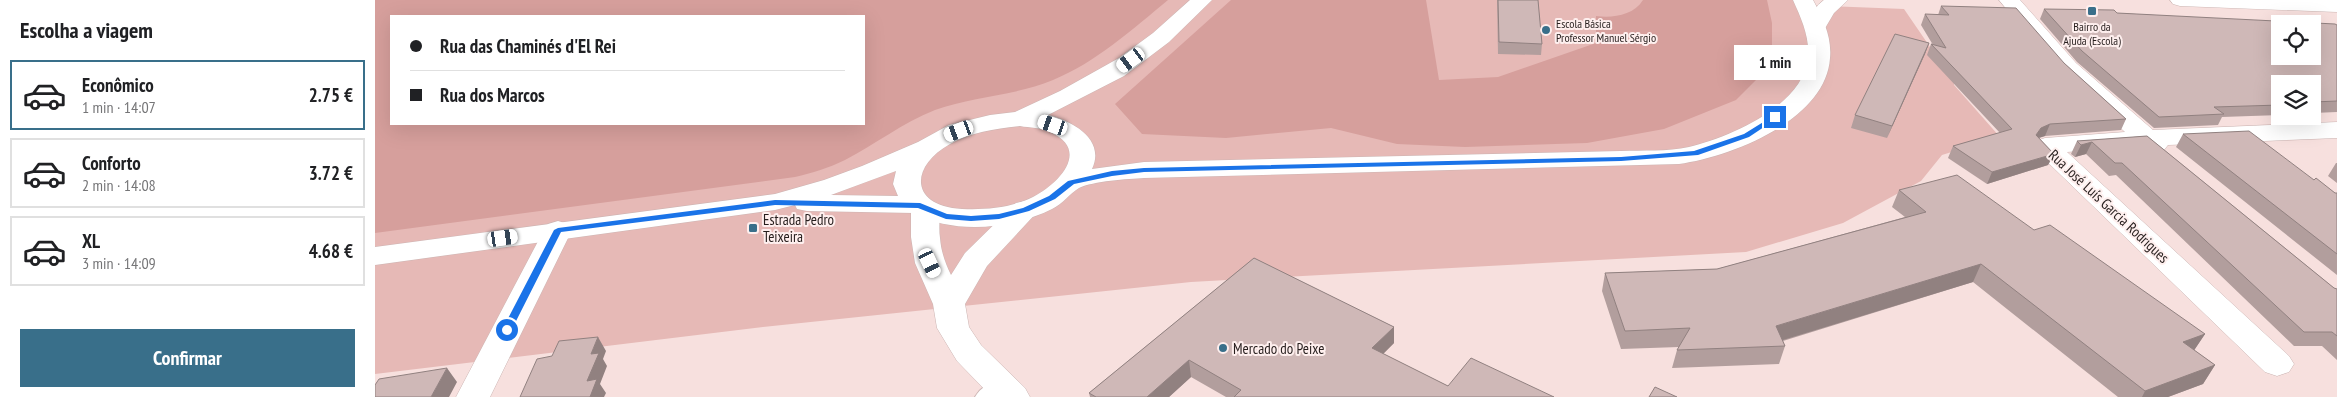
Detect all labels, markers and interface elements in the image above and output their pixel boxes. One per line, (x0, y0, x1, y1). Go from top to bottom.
marker: Bairro da Ajuda (Escola) (2086, 5, 2098, 17)
map controls (2271, 15, 2321, 125)
button: locate (2271, 15, 2321, 65)
text: Escolha a viagem (20, 16, 153, 44)
place label: Escola Básica Professor Manuel Sérgio (1556, 16, 1656, 45)
place label: Bairro da Ajuda (Escola) (2063, 19, 2121, 48)
marker: Escola Básica Professor Manuel Sérgio (1540, 24, 1552, 36)
text: Rua das Chaminés d'El Rei (440, 34, 616, 58)
callout: 1 min (1734, 44, 1816, 80)
car (1114, 45, 1147, 75)
text: 1 min (1759, 52, 1791, 72)
icon: car (22, 73, 67, 118)
text: Econômico (82, 73, 154, 97)
button: layers (2271, 75, 2321, 125)
text: 2.75 € (309, 83, 353, 107)
text: Rua dos Marcos (440, 83, 545, 107)
text: 1 min · 14:07 (82, 97, 156, 117)
route end (1764, 106, 1786, 128)
car (1036, 113, 1069, 137)
car (942, 119, 975, 143)
street label: Rua José Luís Garcia Rodrigues (2045, 145, 2173, 267)
icon: car (22, 151, 67, 196)
text: Conforto (82, 151, 141, 175)
text: 3.72 € (309, 161, 353, 185)
text: 2 min · 14:08 (82, 175, 156, 195)
place label: Estrada Pedro Teixeira (763, 210, 834, 246)
marker: Estrada Pedro Teixeira (747, 222, 759, 234)
car (487, 228, 518, 248)
icon: car (22, 229, 67, 274)
text: XL (82, 229, 100, 253)
text: 4.68 € (309, 239, 353, 263)
car (916, 246, 943, 280)
text: 3 min · 14:09 (82, 253, 156, 273)
route start (496, 319, 518, 341)
button: Confirmar (20, 329, 355, 387)
place label: Mercado do Peixe (1233, 339, 1324, 358)
marker: Mercado do Peixe (1217, 342, 1229, 354)

